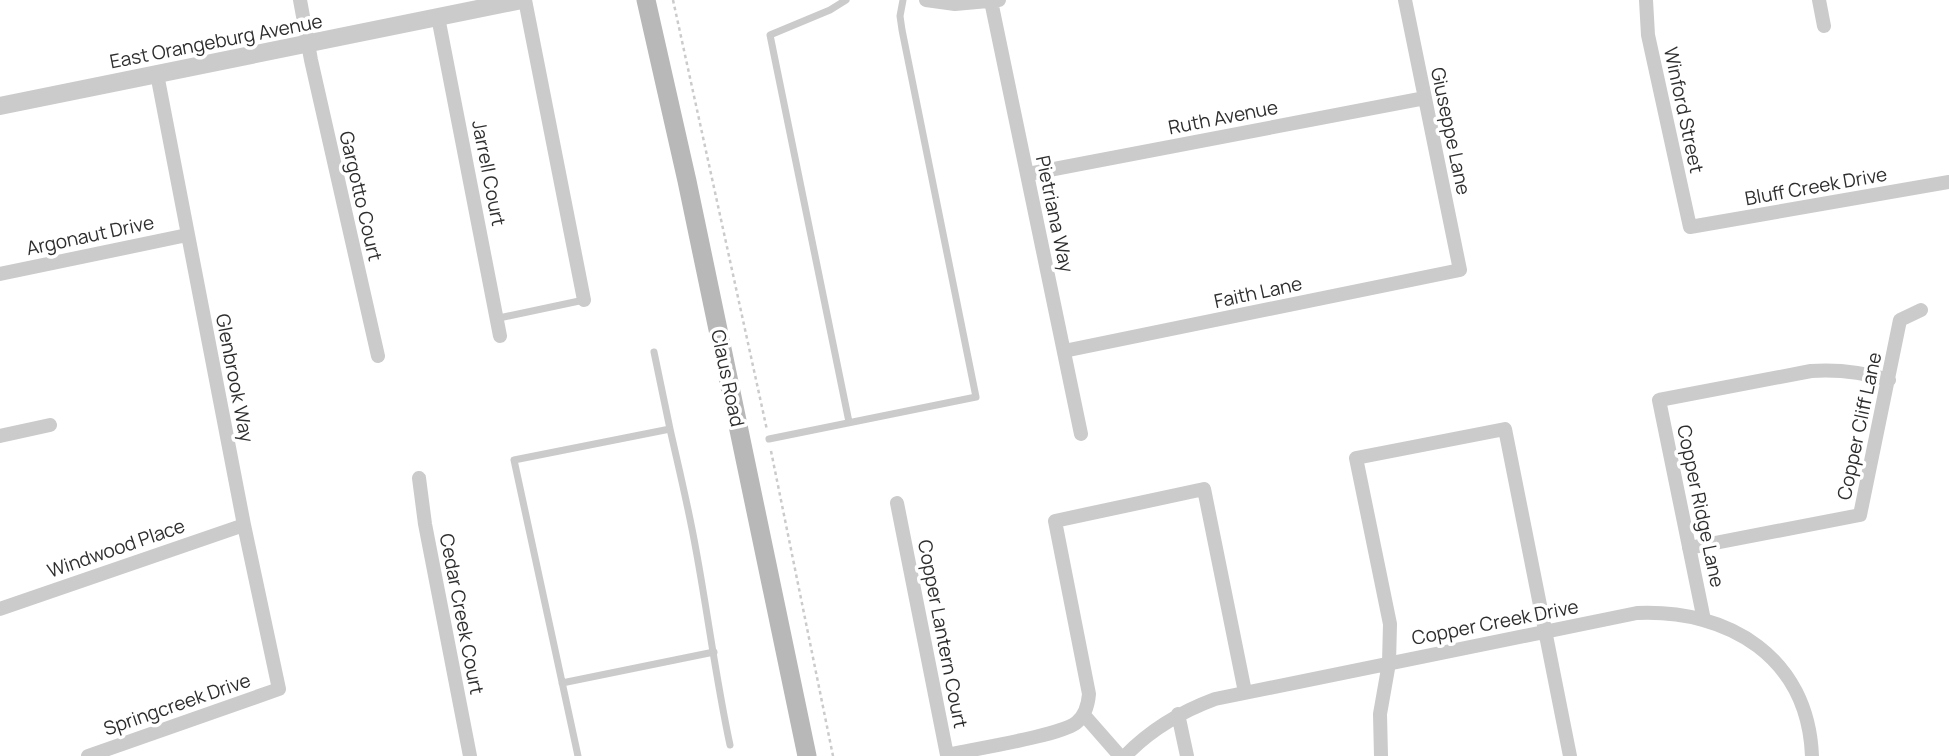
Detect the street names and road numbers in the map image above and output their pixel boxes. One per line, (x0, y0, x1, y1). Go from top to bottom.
street label: East Orangeburg Avenue (107, 8, 325, 74)
street label: Winford Street (1658, 45, 1710, 175)
street label: Giuseppe Lane (1425, 65, 1477, 197)
street label: Ruth Avenue (1166, 94, 1280, 140)
street label: Jarrell Court (466, 118, 512, 228)
street label: Gargotto Court (333, 128, 389, 264)
street label: Pietriana Way (1030, 153, 1080, 275)
street label: Bluff Creek Drive (1743, 161, 1889, 211)
street label: Argonaut Drive (24, 209, 156, 261)
street label: Faith Lane (1212, 270, 1304, 314)
street label: Glenbrook Way (210, 311, 260, 445)
street label: Claus Road (705, 327, 751, 429)
street label: Copper Cliff Lane (1831, 350, 1887, 502)
street label: Copper Ridge Lane (1671, 422, 1731, 590)
street label: Windwood Place (44, 512, 188, 584)
street label: Cedar Creek Court (434, 531, 490, 697)
street label: Copper Lantern Court (912, 538, 974, 730)
street label: Copper Creek Drive (1409, 593, 1581, 651)
street label: Springcreek Drive (100, 667, 254, 741)

